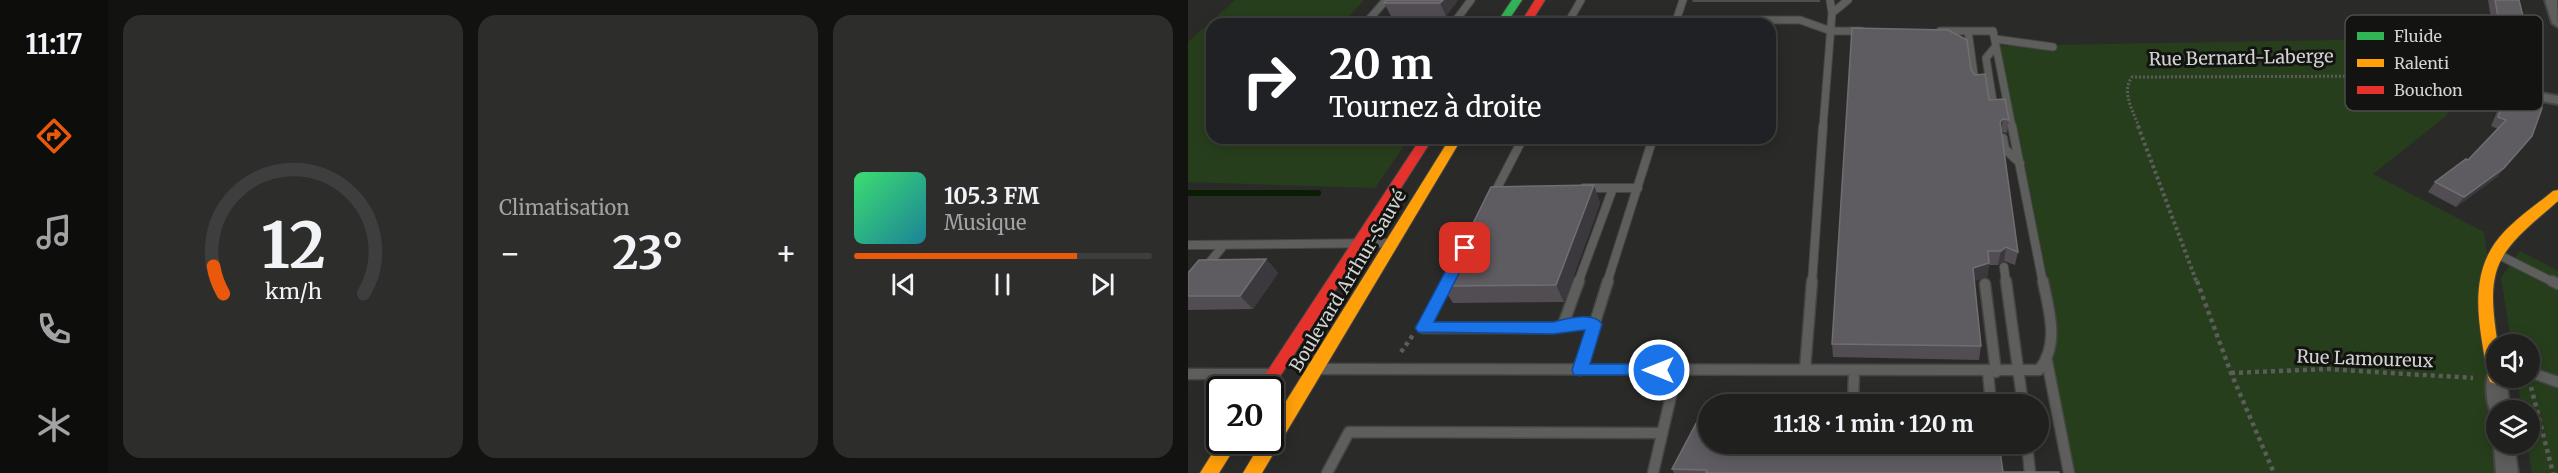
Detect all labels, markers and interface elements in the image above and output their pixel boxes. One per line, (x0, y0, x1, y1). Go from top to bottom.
legend (2345, 15, 2543, 111)
text: Fluide (2394, 26, 2442, 46)
text: 11:17 (25, 27, 83, 61)
text: 20 m (1329, 38, 1433, 90)
icon: right (1230, 42, 1308, 120)
street label: Rue Bernard-Laberge (2148, 44, 2334, 71)
text: Ralenti (2394, 53, 2449, 73)
text: Bouchon (2394, 80, 2463, 100)
text: Tournez à droite (1329, 90, 1541, 124)
icon: directions (33, 115, 75, 157)
text: 105.3 FM (944, 182, 1039, 210)
street label: Boulevard Arthur-Sauvé (1284, 186, 1411, 376)
text: Climatisation (499, 195, 630, 220)
text: 12 (260, 207, 326, 285)
text: Musique (944, 210, 1026, 235)
icon: music (33, 211, 75, 253)
pin (1439, 222, 1490, 273)
text: 23° (612, 225, 684, 281)
icon: arrive (1448, 231, 1481, 264)
text: − (499, 233, 521, 274)
text: + (775, 233, 797, 274)
icon: previous (887, 268, 920, 301)
icon: pause (986, 268, 1019, 301)
icon: next (1086, 268, 1119, 301)
text: km/h (265, 278, 321, 305)
icon: phone (33, 308, 75, 350)
map controls (2486, 334, 2540, 454)
button: sound (2486, 334, 2540, 388)
position arrow (1627, 338, 1691, 402)
street label: Rue Lamoureux (2296, 345, 2434, 372)
speed limit sign: 20 (1206, 376, 1284, 454)
button: layers (2486, 400, 2540, 454)
icon: climate (33, 404, 75, 446)
text: 11:18 · 1 min · 120 m (1773, 410, 1974, 438)

